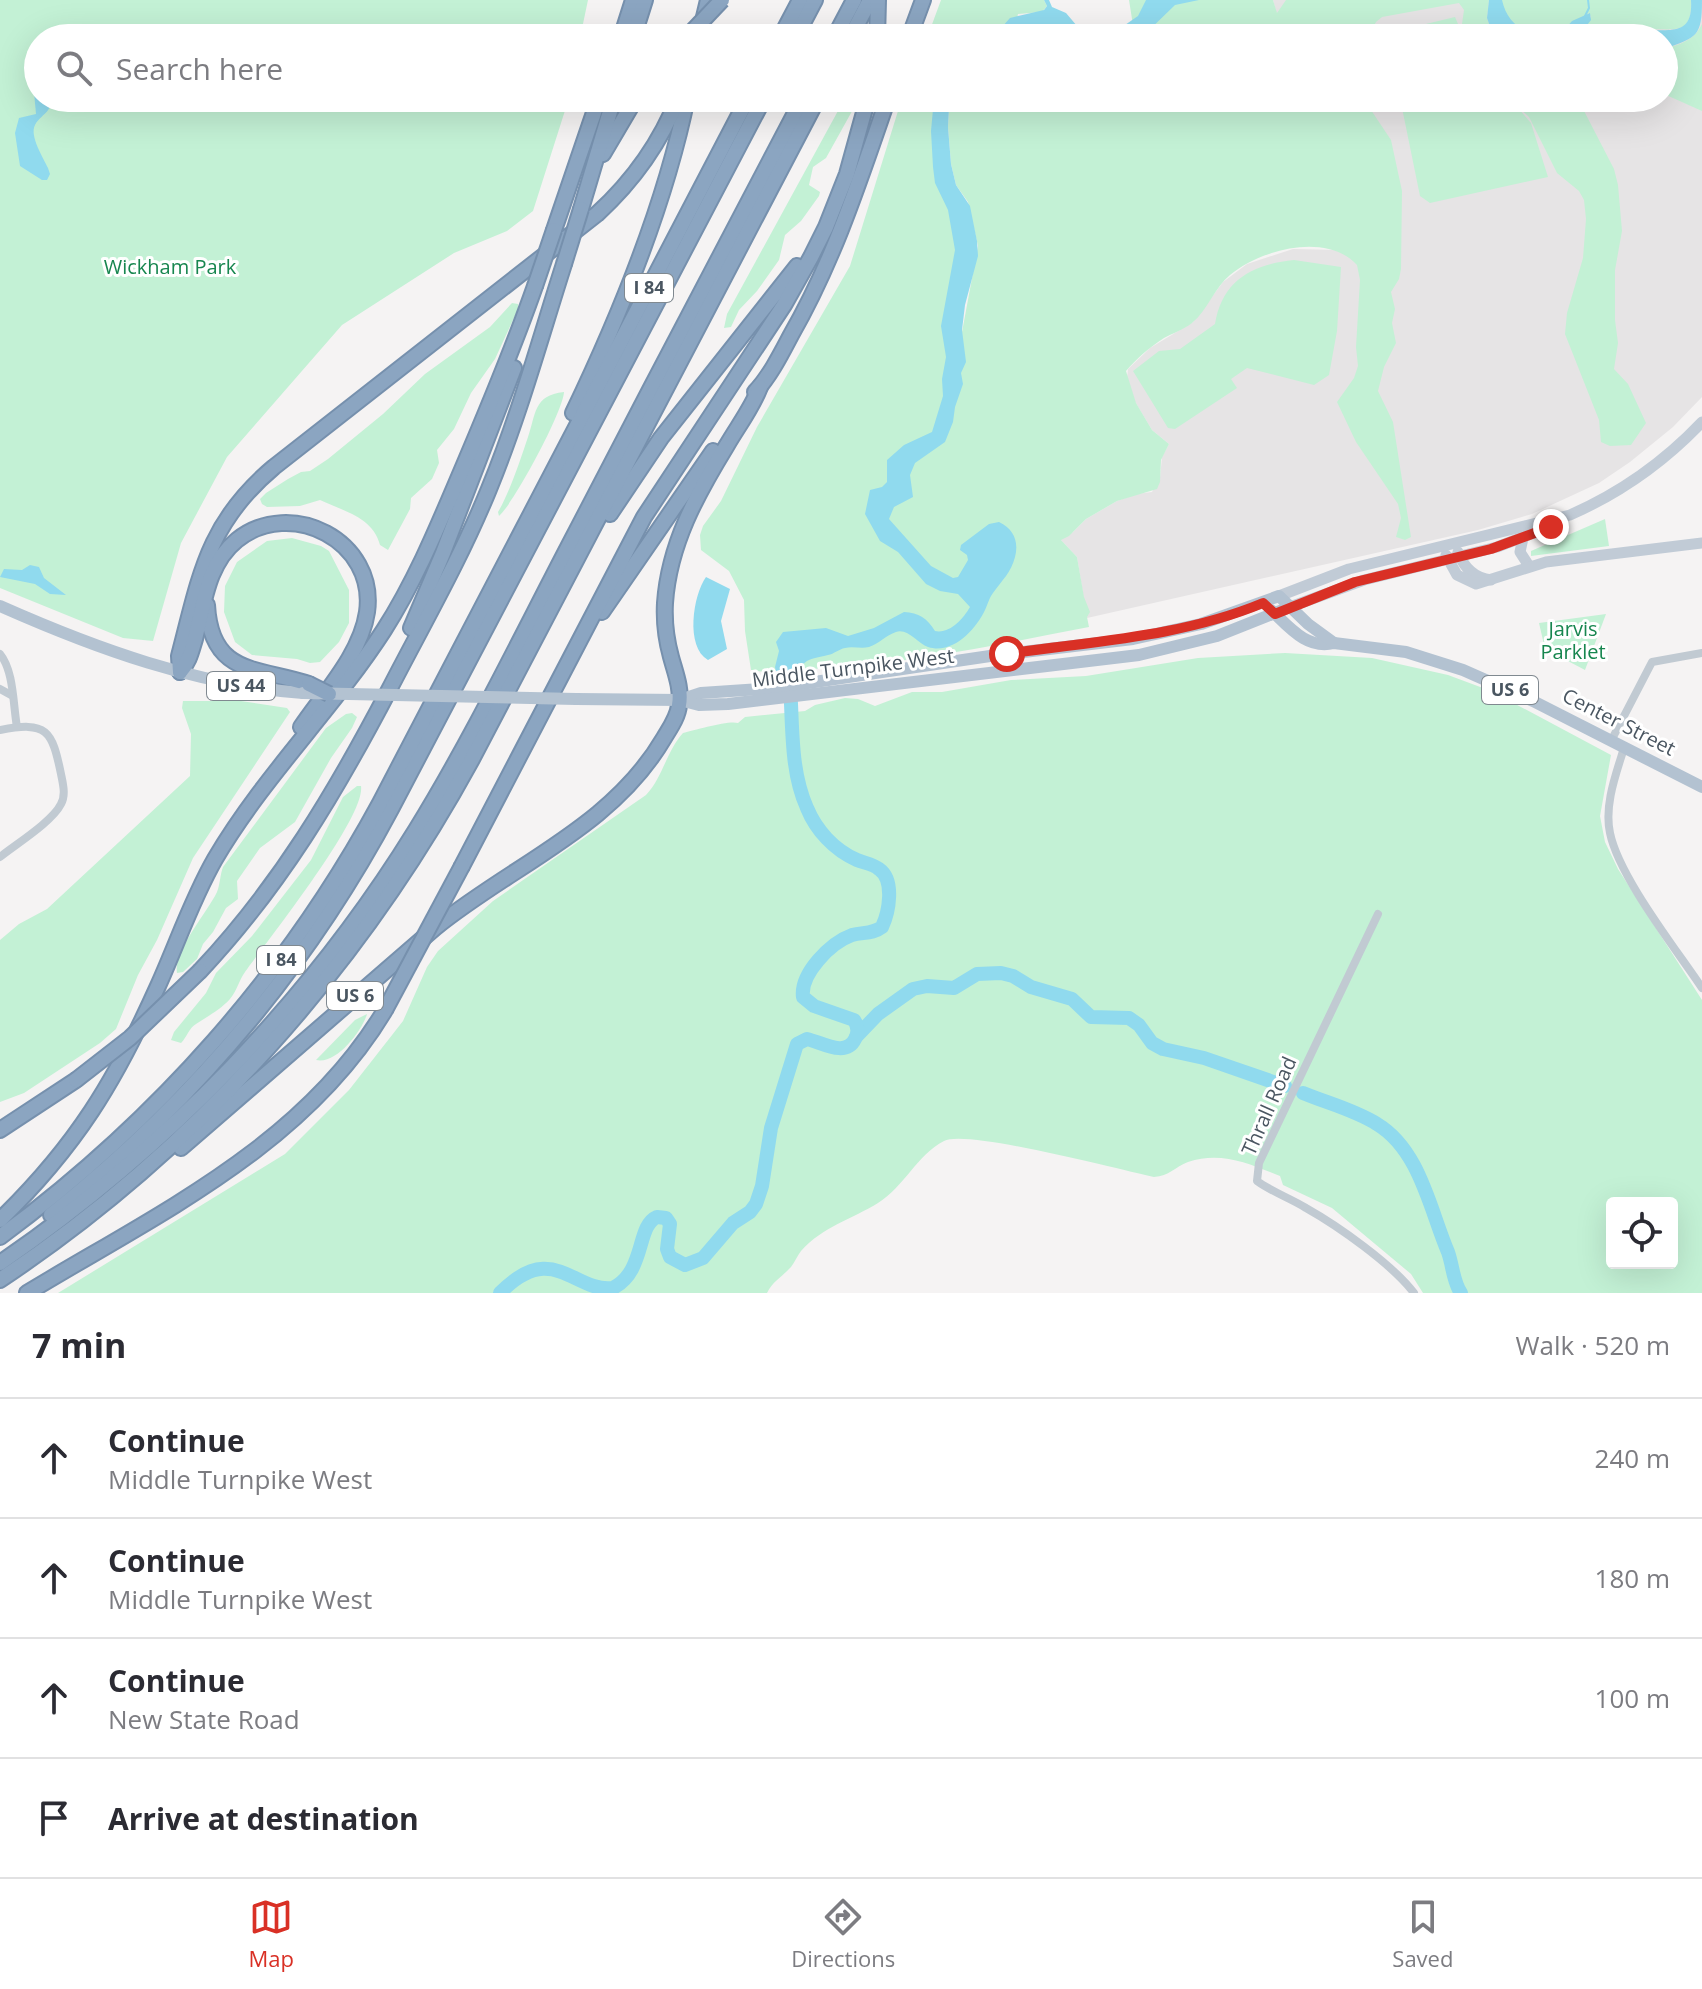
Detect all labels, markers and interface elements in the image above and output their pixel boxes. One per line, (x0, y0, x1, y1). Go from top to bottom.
search box (24, 24, 1678, 112)
icon: search (52, 46, 96, 90)
text: Search here (116, 48, 283, 89)
park label: Wickham Park (104, 253, 237, 280)
road number: I 84 (625, 274, 673, 302)
route end (1533, 509, 1569, 545)
park label: Jarvis Parklet (1540, 615, 1606, 665)
route start (989, 636, 1025, 672)
street label: Middle Turnpike West (750, 642, 955, 693)
road number: US 44 (207, 672, 275, 700)
road number: US 6 (1482, 676, 1538, 704)
street label: Center Street (1558, 681, 1680, 762)
road number: I 84 (257, 946, 305, 974)
road number: US 6 (327, 982, 383, 1010)
street label: Thrall Road (1235, 1052, 1302, 1160)
map controls (1606, 1197, 1678, 1269)
button: locate (1606, 1197, 1678, 1269)
text: 7 min (32, 1322, 126, 1368)
text: Walk · 520 m (1516, 1327, 1670, 1363)
text: Continue (108, 1420, 245, 1461)
icon: ahead (32, 1436, 76, 1480)
text: 240 m (1595, 1440, 1670, 1476)
text: Middle Turnpike West (108, 1461, 372, 1497)
text: Continue (108, 1540, 245, 1581)
icon: ahead (32, 1556, 76, 1600)
text: 180 m (1595, 1560, 1670, 1596)
text: Middle Turnpike West (108, 1581, 372, 1617)
text: Continue (108, 1660, 245, 1701)
icon: ahead (32, 1676, 76, 1720)
text: 100 m (1595, 1680, 1670, 1716)
text: New State Road (108, 1701, 300, 1737)
icon: arrive (32, 1796, 76, 1840)
text: Arrive at destination (108, 1798, 419, 1839)
tab: Map (249, 1895, 294, 1973)
tab: Directions (791, 1895, 895, 1973)
tab: Saved (1392, 1895, 1453, 1973)

